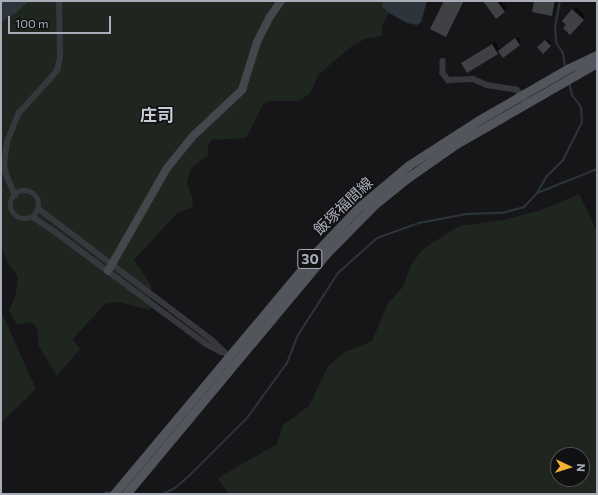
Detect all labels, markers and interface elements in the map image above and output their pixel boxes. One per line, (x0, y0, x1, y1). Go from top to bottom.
scale bar (10, 8, 113, 34)
text: 100 m (15, 16, 49, 30)
district label: 庄司 (140, 105, 174, 125)
street label: 飯塚福間線 (310, 173, 376, 239)
road number: 30 (297, 247, 323, 271)
north arrow (550, 447, 590, 487)
text: N (575, 463, 588, 472)

